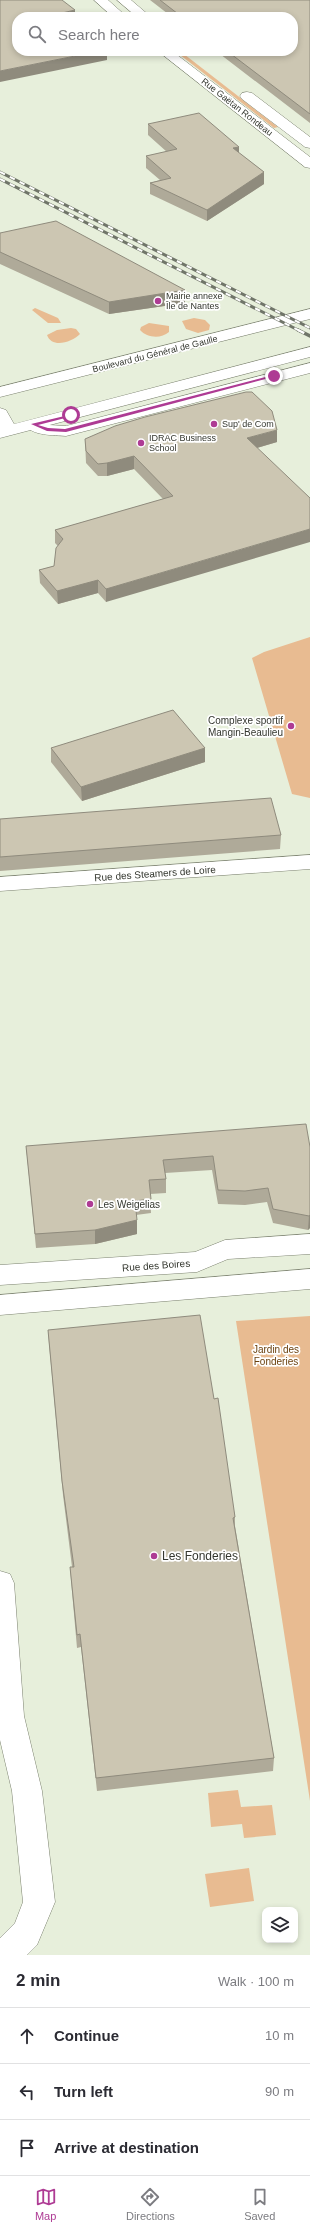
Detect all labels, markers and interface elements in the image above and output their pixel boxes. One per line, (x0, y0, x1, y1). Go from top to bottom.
search box (12, 12, 298, 56)
icon: search (26, 23, 48, 45)
text: Search here (58, 26, 140, 43)
street label: Rue Gaëtan Rondeau (199, 76, 275, 138)
place label: Mairie annexe Île de Nantes (165, 291, 223, 311)
marker: Mairie annexe Île de Nantes (153, 296, 163, 306)
street label: Boulevard du Général de Gaulle (91, 334, 219, 374)
route end (265, 367, 283, 385)
route start (62, 406, 80, 424)
marker: Sup' de Com (209, 419, 219, 429)
place label: Sup' de Com (222, 419, 274, 429)
place label: IDRAC Business School (149, 433, 217, 453)
marker: IDRAC Business School (136, 438, 146, 448)
place label: Complexe sportif Mangin-Beaulieu (208, 715, 283, 738)
marker: Complexe sportif Mangin-Beaulieu (286, 721, 296, 731)
street label: Rue des Steamers de Loire (94, 864, 217, 883)
marker: Les Weigelias (85, 1199, 95, 1209)
place label: Les Weigelias (98, 1199, 160, 1210)
street label: Rue des Boires (122, 1258, 191, 1273)
park label: Jardin des Fonderies (253, 1344, 299, 1367)
place label: Les Fonderies (162, 1549, 238, 1563)
marker: Les Fonderies (149, 1551, 159, 1561)
map controls (262, 1907, 298, 1943)
button: layers (262, 1907, 298, 1943)
text: 2 min (16, 1971, 60, 1990)
text: Walk · 100 m (218, 1974, 294, 1989)
icon: ahead (16, 2025, 38, 2047)
text: Continue (54, 2027, 119, 2044)
text: 10 m (265, 2028, 294, 2043)
icon: left (16, 2081, 38, 2103)
text: Turn left (54, 2083, 113, 2100)
text: 90 m (265, 2084, 294, 2099)
icon: arrive (16, 2137, 38, 2159)
text: Arrive at destination (54, 2139, 199, 2156)
tab: Map (35, 2186, 57, 2222)
tab: Directions (126, 2186, 175, 2222)
tab: Saved (244, 2186, 275, 2222)

